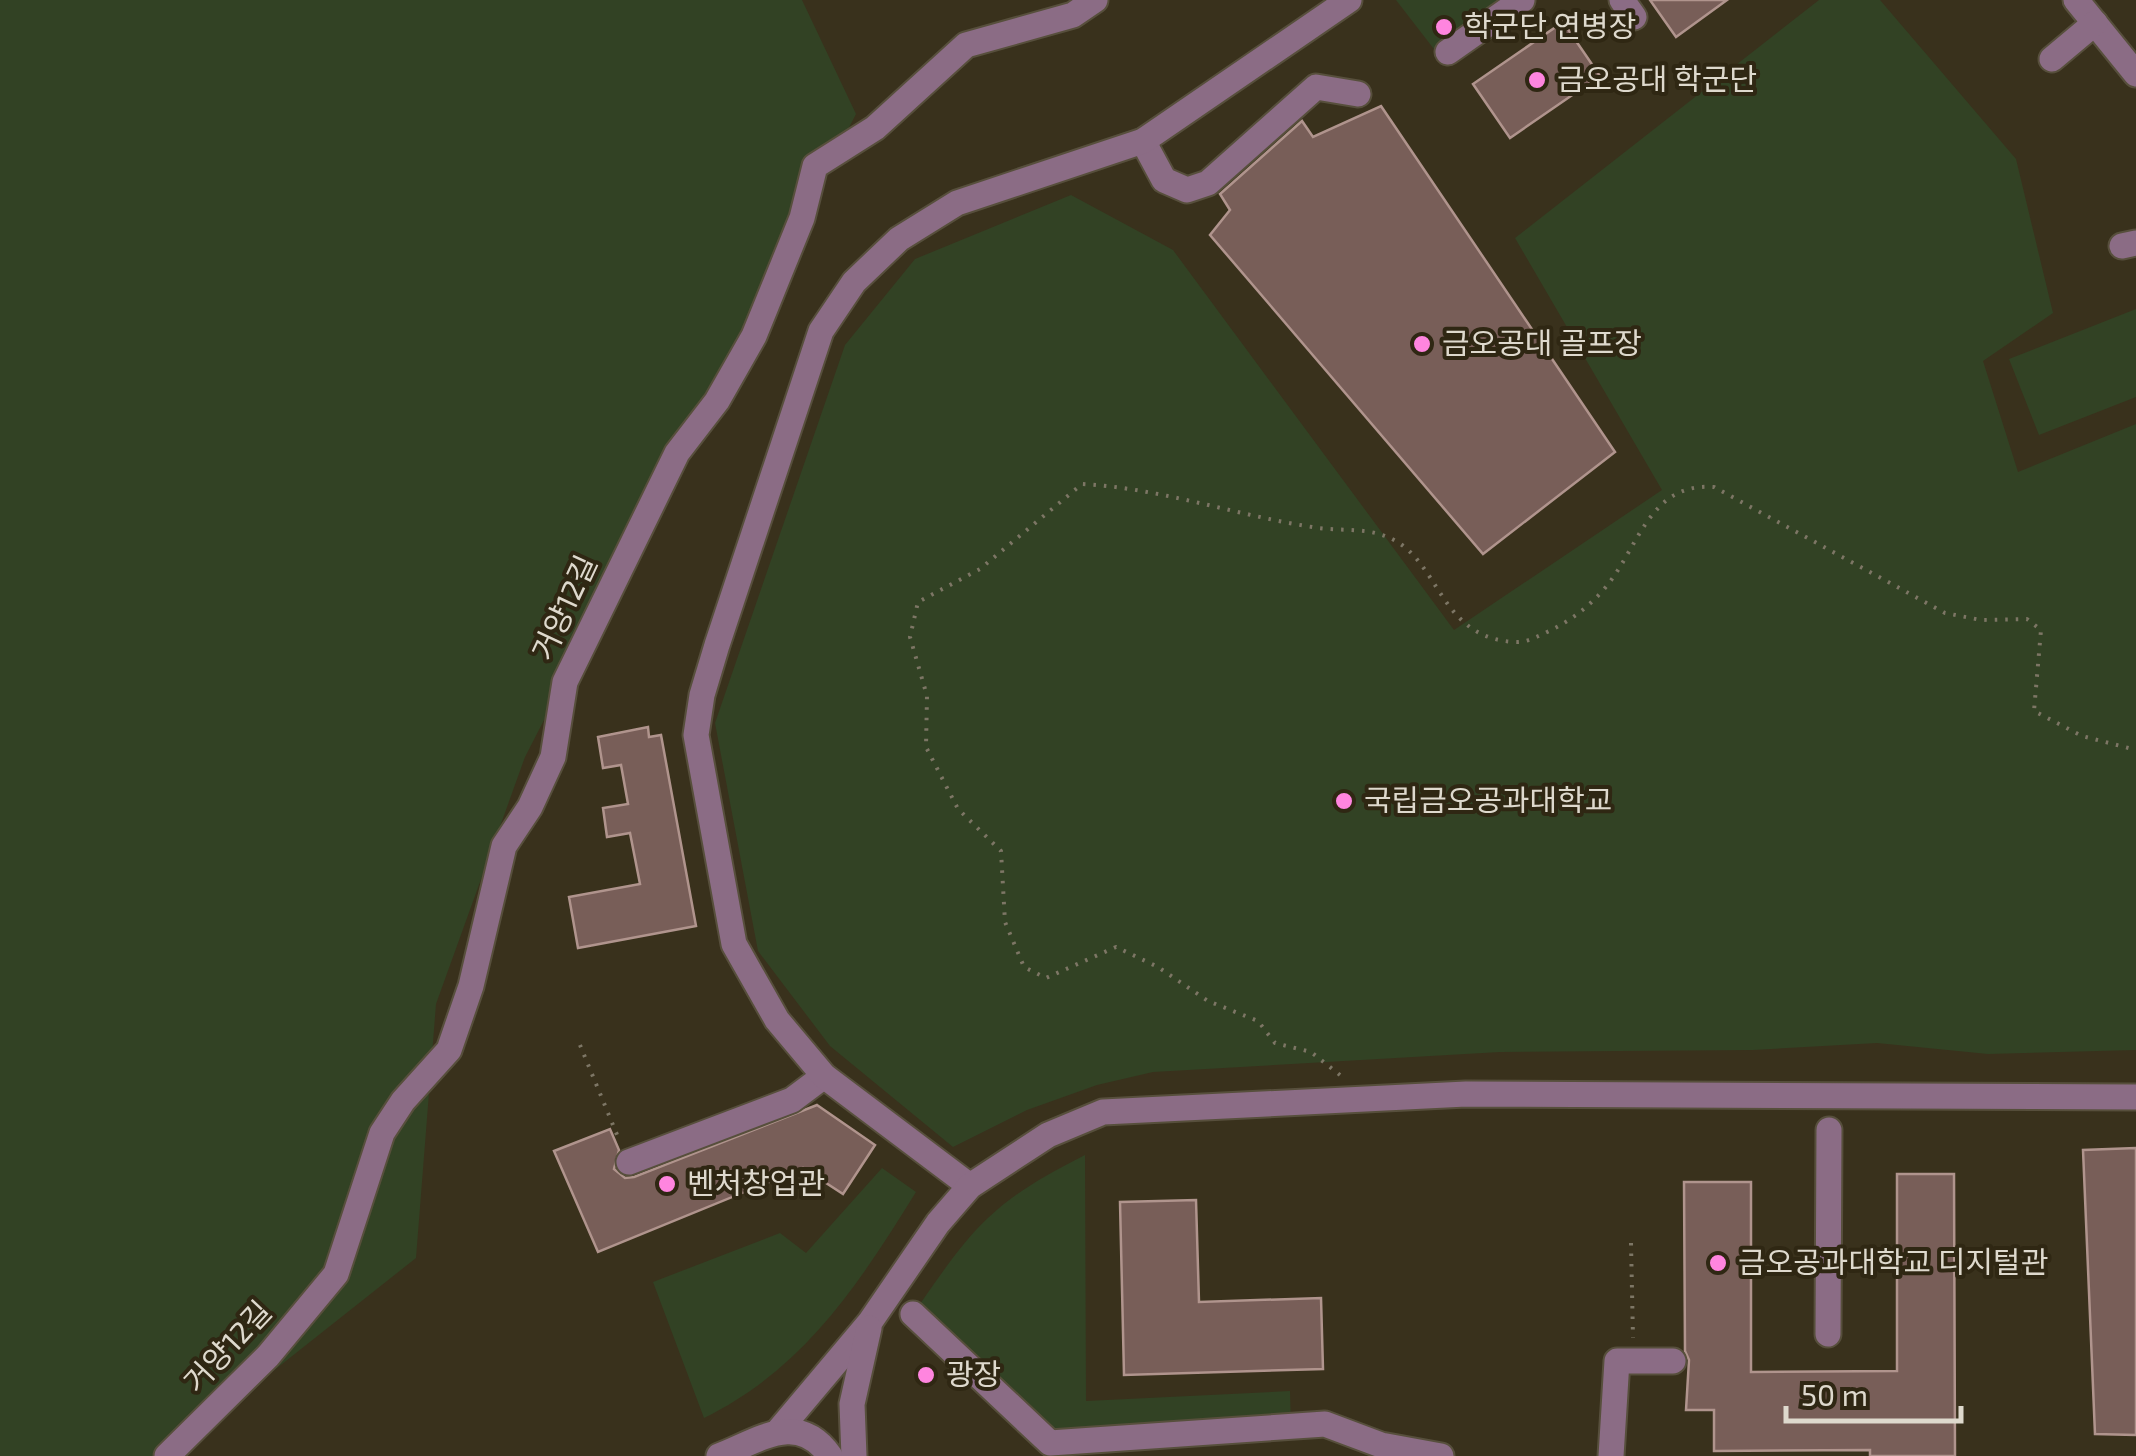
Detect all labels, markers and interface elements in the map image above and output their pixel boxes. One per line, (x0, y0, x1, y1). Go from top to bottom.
place label: 학군단 연병장 (1464, 7, 1636, 43)
marker: 학군단 연병장 (1433, 16, 1455, 38)
place label: 금오공대 학군단 (1557, 60, 1757, 96)
marker: 금오공대 학군단 (1526, 69, 1548, 91)
place label: 금오공대 골프장 (1442, 324, 1642, 360)
marker: 금오공대 골프장 (1411, 333, 1433, 355)
street label: 거양12길 (523, 549, 603, 665)
place label: 국립금오공과대학교 (1364, 781, 1612, 817)
marker: 국립금오공과대학교 (1333, 790, 1355, 812)
place label: 벤처창업관 (687, 1164, 825, 1200)
marker: 벤처창업관 (656, 1173, 678, 1195)
place label: 금오공과대학교 디지털관 (1738, 1243, 2048, 1279)
marker: 금오공과대학교 디지털관 (1707, 1252, 1729, 1274)
street label: 거양12길 (175, 1293, 278, 1399)
place label: 광장 (946, 1355, 1001, 1391)
scale bar (1786, 1361, 1961, 1423)
marker: 광장 (915, 1364, 937, 1386)
text: 50 m (1801, 1376, 1868, 1412)

